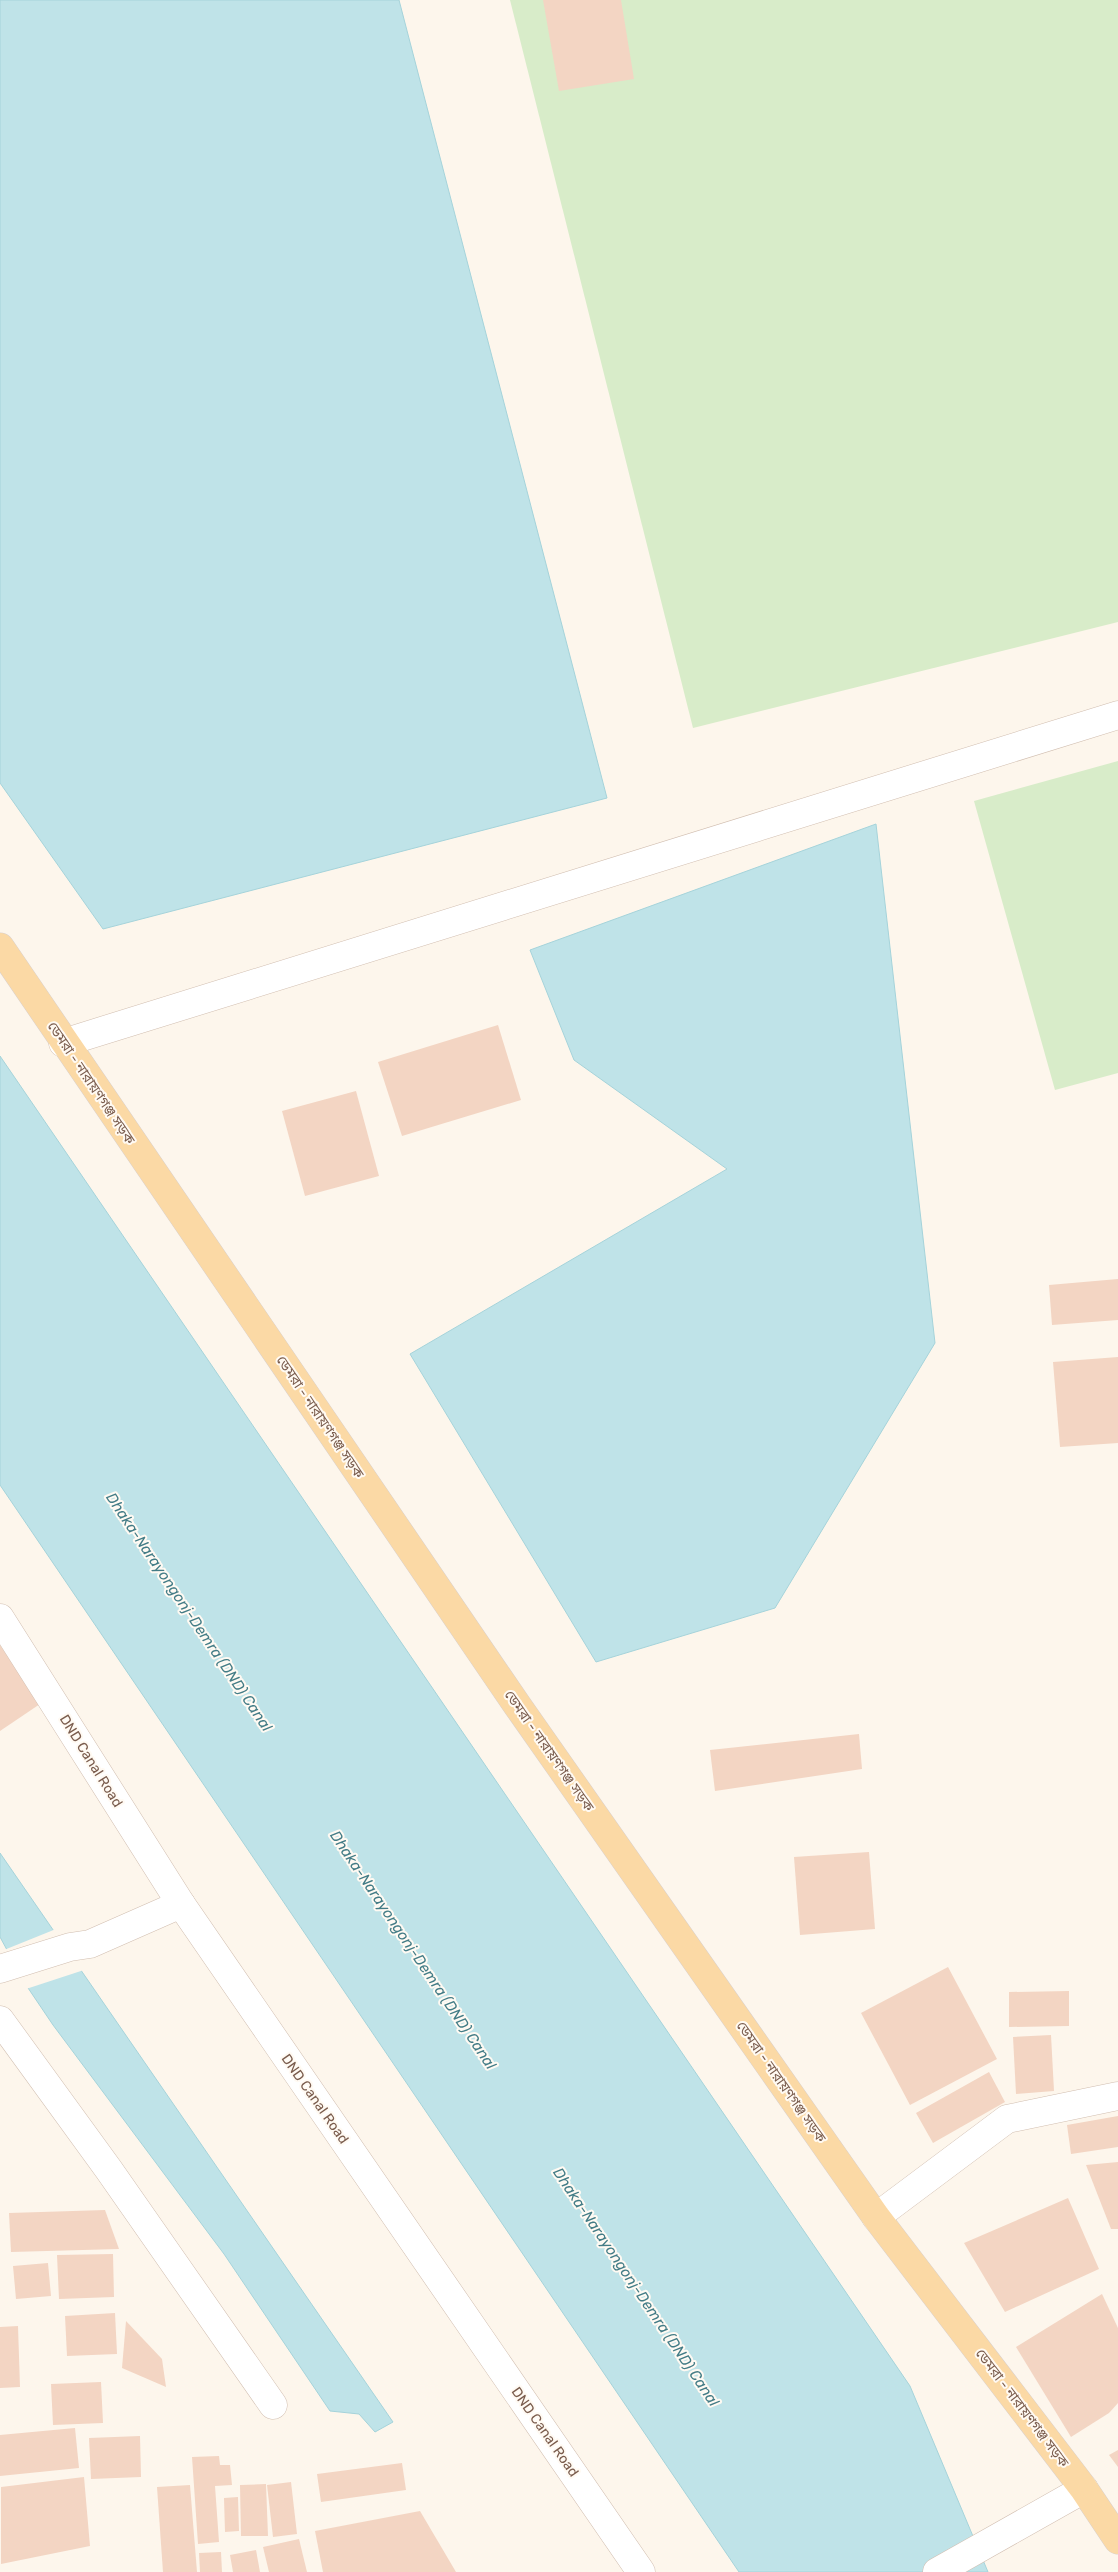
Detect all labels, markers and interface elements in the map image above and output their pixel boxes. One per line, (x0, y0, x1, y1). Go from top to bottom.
street label: ডেমরা - নারায়ণগঞ্জ সড়ক (44, 1019, 139, 1148)
street label: ডেমরা - নারায়ণগঞ্জ সড়ক (273, 1353, 368, 1482)
water label: Dhaka-Narayongonj-Demra (DND) Canal (102, 1489, 276, 1735)
street label: ডেমরা - নারায়ণগঞ্জ সড়ক (501, 1687, 598, 1815)
street label: DND Canal Road (56, 1712, 126, 1810)
water label: Dhaka-Narayongonj-Demra (DND) Canal (326, 1827, 500, 2073)
street label: ডেমরা - নারায়ণগঞ্জ সড়ক (733, 2018, 830, 2146)
street label: DND Canal Road (278, 2051, 352, 2147)
water label: Dhaka-Narayongonj-Demra (DND) Canal (549, 2164, 723, 2410)
street label: ডেমরা - নারায়ণগঞ্জ সড়ক (972, 2345, 1073, 2471)
street label: DND Canal Road (508, 2384, 582, 2480)

